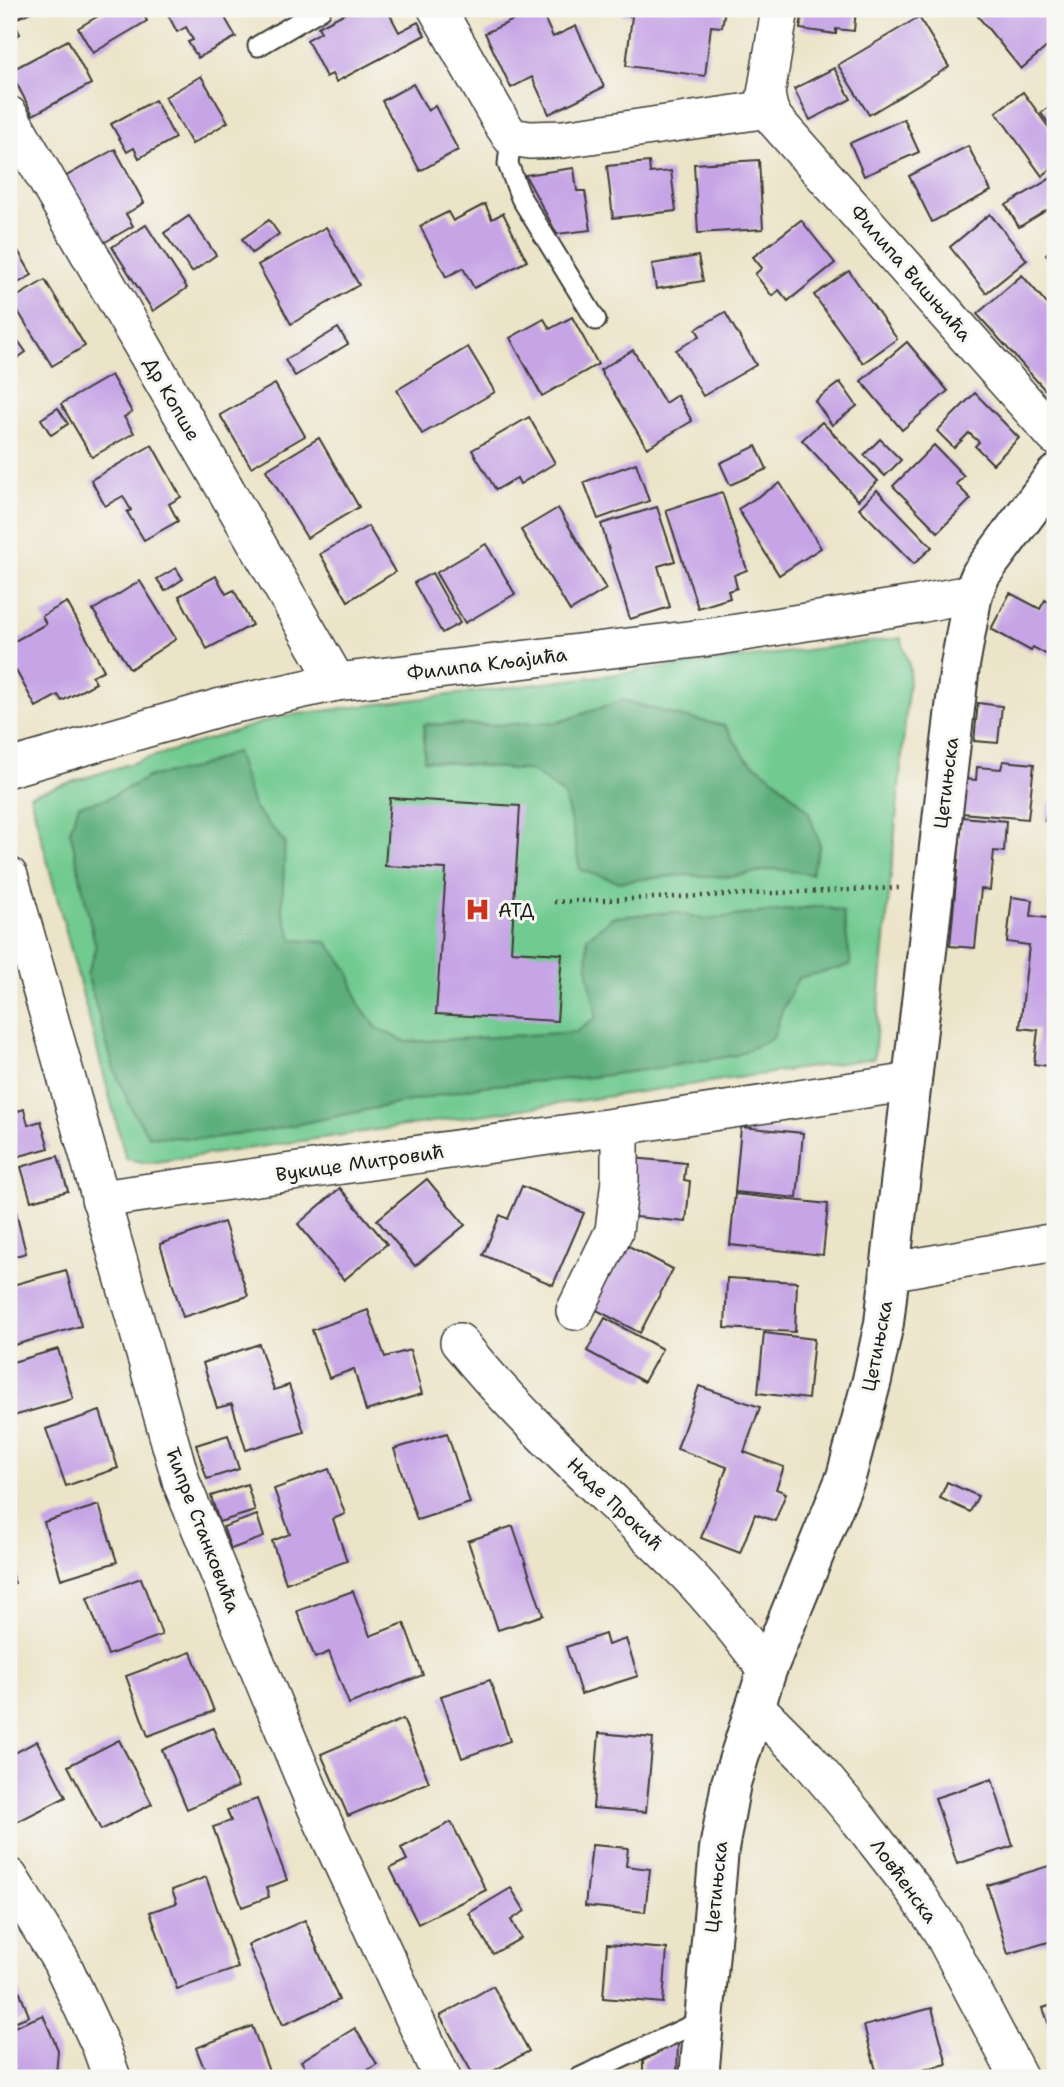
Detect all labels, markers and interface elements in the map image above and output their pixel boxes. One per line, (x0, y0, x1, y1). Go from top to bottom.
street label: Филипа Вишњића (845, 199, 977, 347)
street label: Др Копше (138, 353, 206, 445)
street label: Филипа Кљајића (406, 642, 569, 686)
street label: Цетињска (928, 735, 964, 830)
hospital icon: АТД (464, 896, 492, 924)
place label: АТД (498, 898, 535, 923)
street label: Вукице Митровић (274, 1139, 446, 1187)
street label: Цетињска (856, 1298, 898, 1394)
street label: Ћипре Станковића (160, 1444, 246, 1616)
street label: Наде Прокић (562, 1452, 668, 1556)
street label: Ловћенска (865, 1834, 943, 1928)
street label: Цетињска (699, 1840, 733, 1934)

